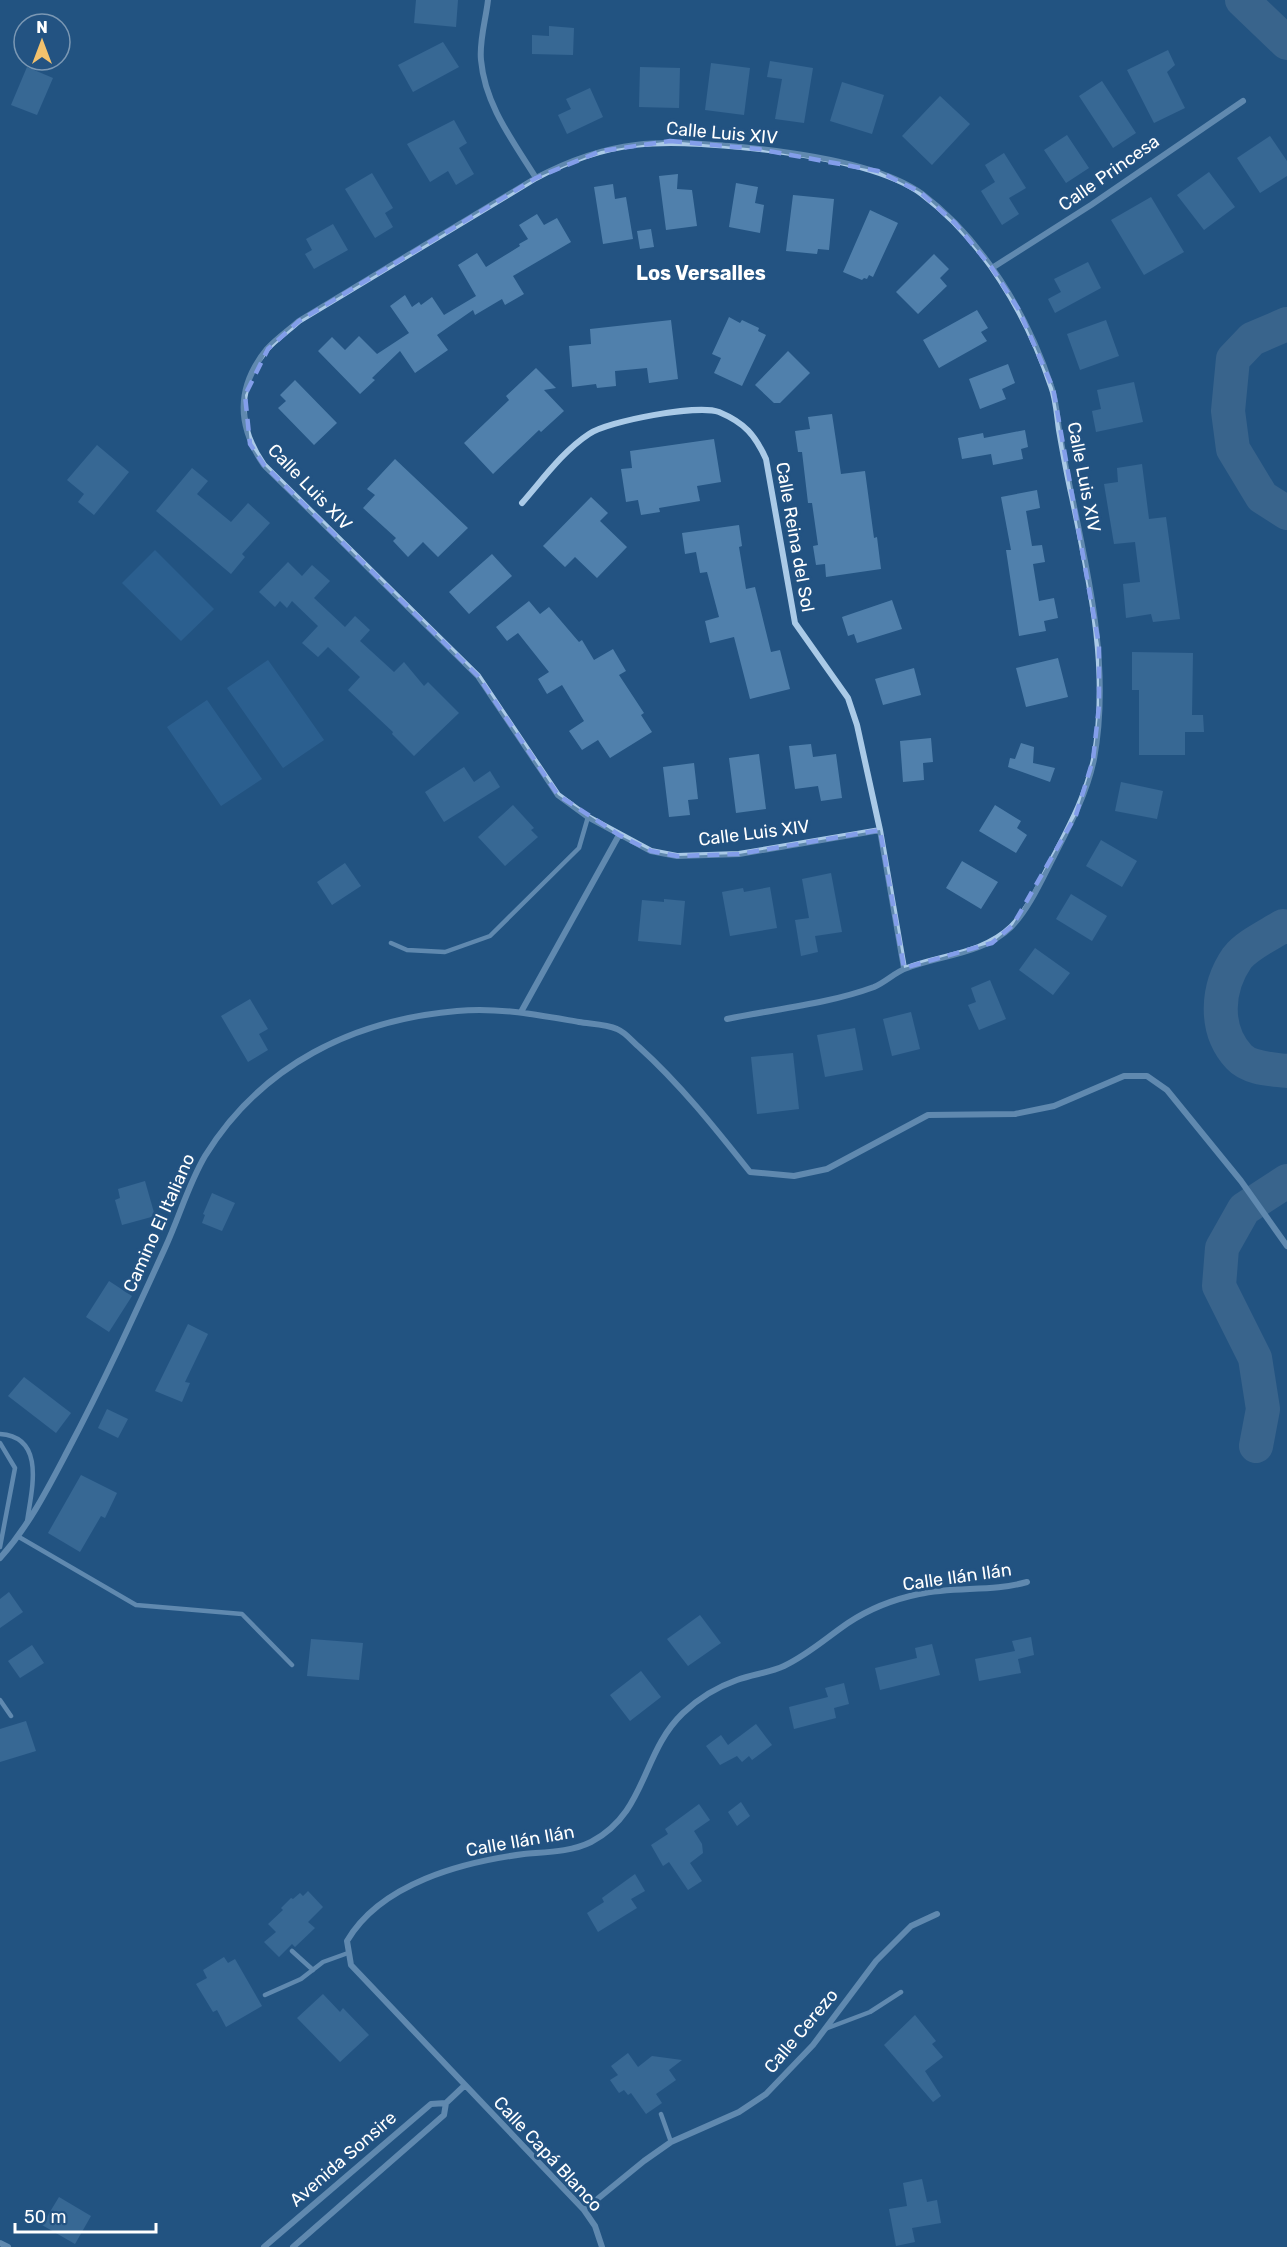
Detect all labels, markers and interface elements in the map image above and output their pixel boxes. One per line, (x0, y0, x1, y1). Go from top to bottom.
north arrow (12, 12, 72, 72)
text: N (36, 18, 48, 37)
street label: Calle Luis XIV (665, 117, 779, 149)
street label: Calle Princesa (1054, 130, 1164, 216)
district label: Los Versalles (636, 261, 766, 285)
street label: Calle Luis XIV (1063, 420, 1106, 534)
street label: Calle Luis XIV (263, 439, 357, 535)
street label: Calle Reina del Sol (771, 460, 819, 614)
street label: Calle Luis XIV (697, 815, 811, 851)
street label: Camino El Italiano (119, 1150, 199, 1296)
street label: Calle Ilán Ilán (901, 1558, 1013, 1596)
street label: Calle Ilán Ilán (464, 1821, 576, 1861)
street label: Calle Cerezo (759, 1984, 843, 2078)
street label: Calle Capá Blanco (489, 2092, 607, 2216)
street label: Avenida Sonsire (285, 2107, 401, 2211)
scale bar (15, 2196, 156, 2234)
text: 50 m (24, 2206, 67, 2228)

